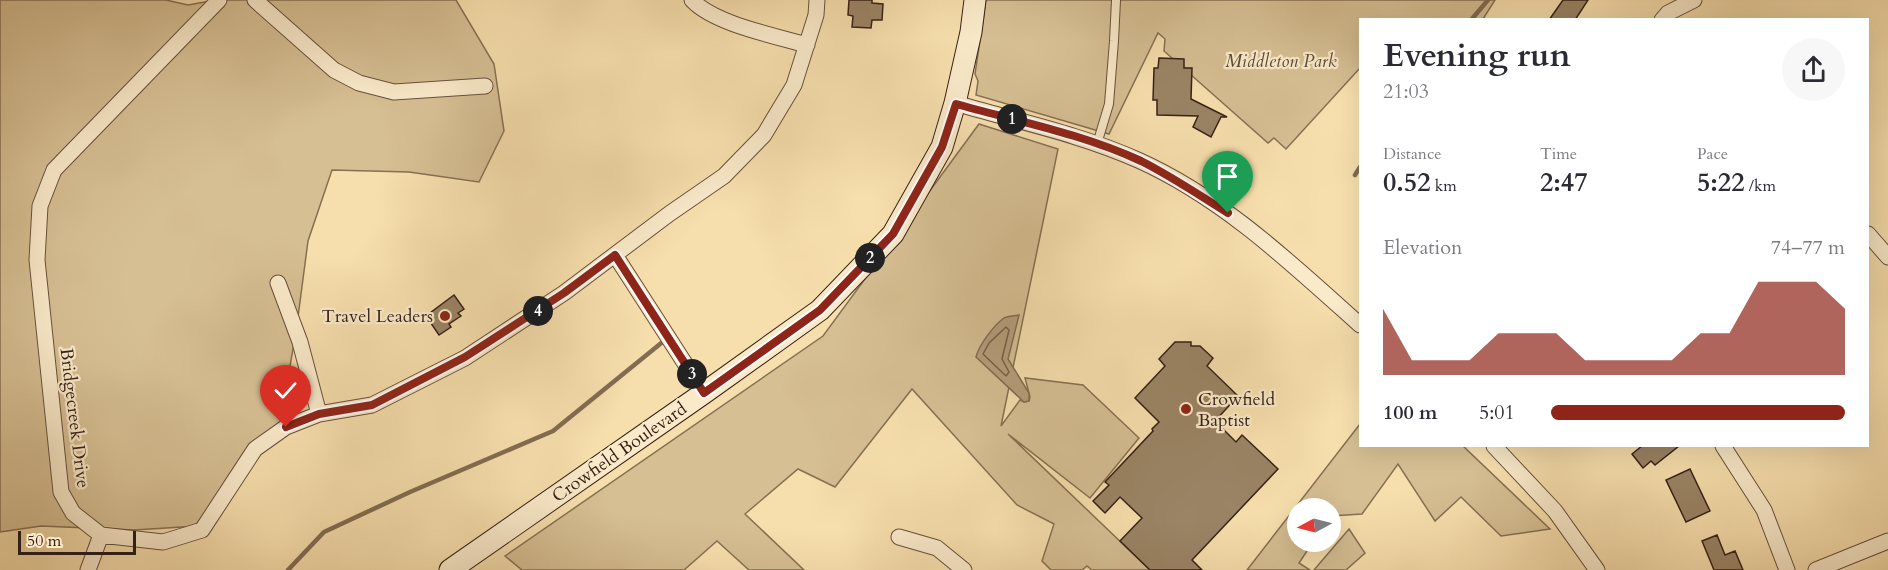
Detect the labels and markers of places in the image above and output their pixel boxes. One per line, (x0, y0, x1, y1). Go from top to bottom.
pin: 1 (997, 104, 1027, 134)
pin (1202, 151, 1253, 213)
pin: 2 (855, 243, 885, 273)
pin: 4 (523, 296, 553, 326)
place label: Travel Leaders (322, 304, 433, 329)
marker: Travel Leaders (438, 309, 452, 323)
pin: 3 (677, 359, 707, 389)
pin (260, 365, 311, 427)
place label: Crowfield Baptist (1198, 387, 1275, 433)
marker: Crowfield Baptist (1179, 402, 1193, 416)

